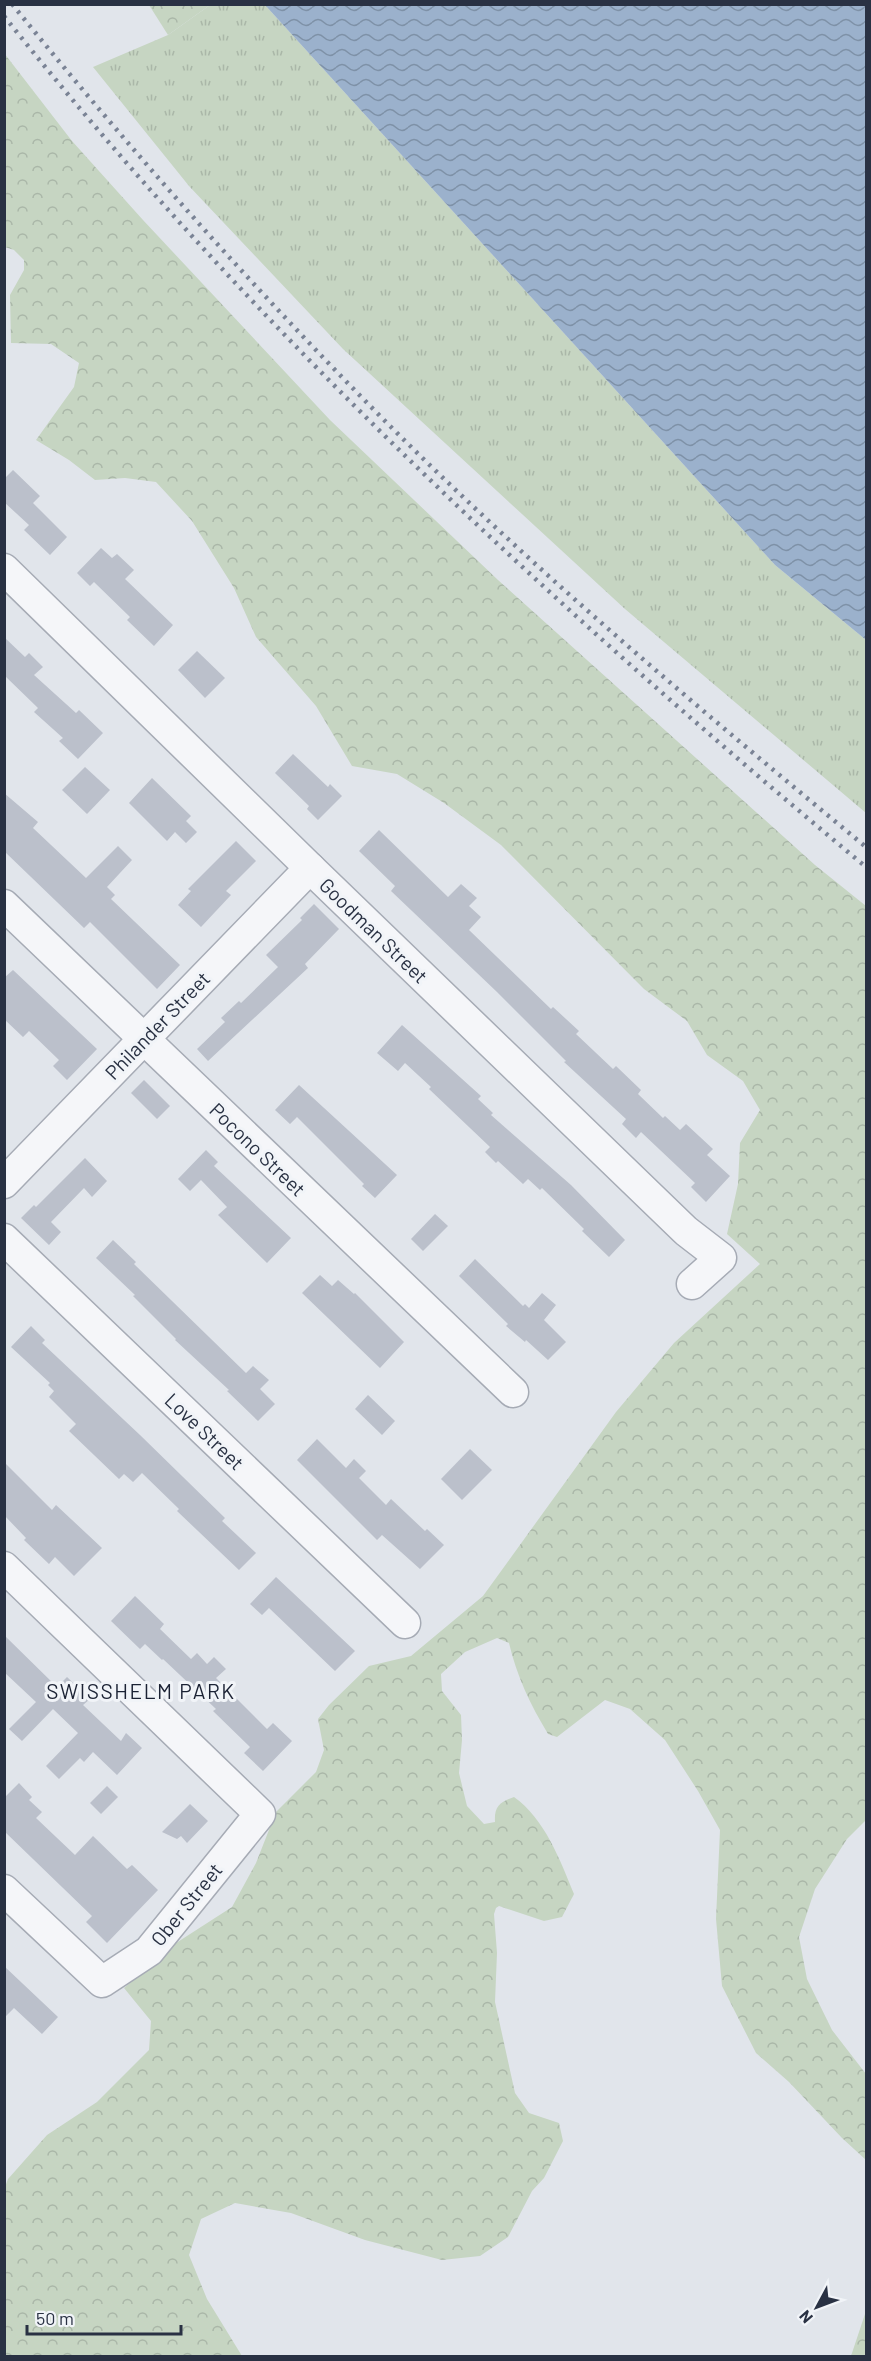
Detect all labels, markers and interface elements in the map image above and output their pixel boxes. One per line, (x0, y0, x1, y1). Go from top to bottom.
street label: Goodman Street (315, 872, 433, 988)
street label: Philander Street (100, 966, 214, 1084)
street label: Pocono Street (205, 1097, 311, 1201)
street label: Love Street (161, 1388, 249, 1474)
district label: SWISSHELM PARK (46, 1678, 236, 1703)
street label: Ober Street (145, 1858, 227, 1950)
north arrow (787, 2277, 847, 2337)
scale bar (27, 2298, 182, 2336)
text: 50 m (36, 2307, 74, 2329)
text: N (795, 2307, 816, 2327)

